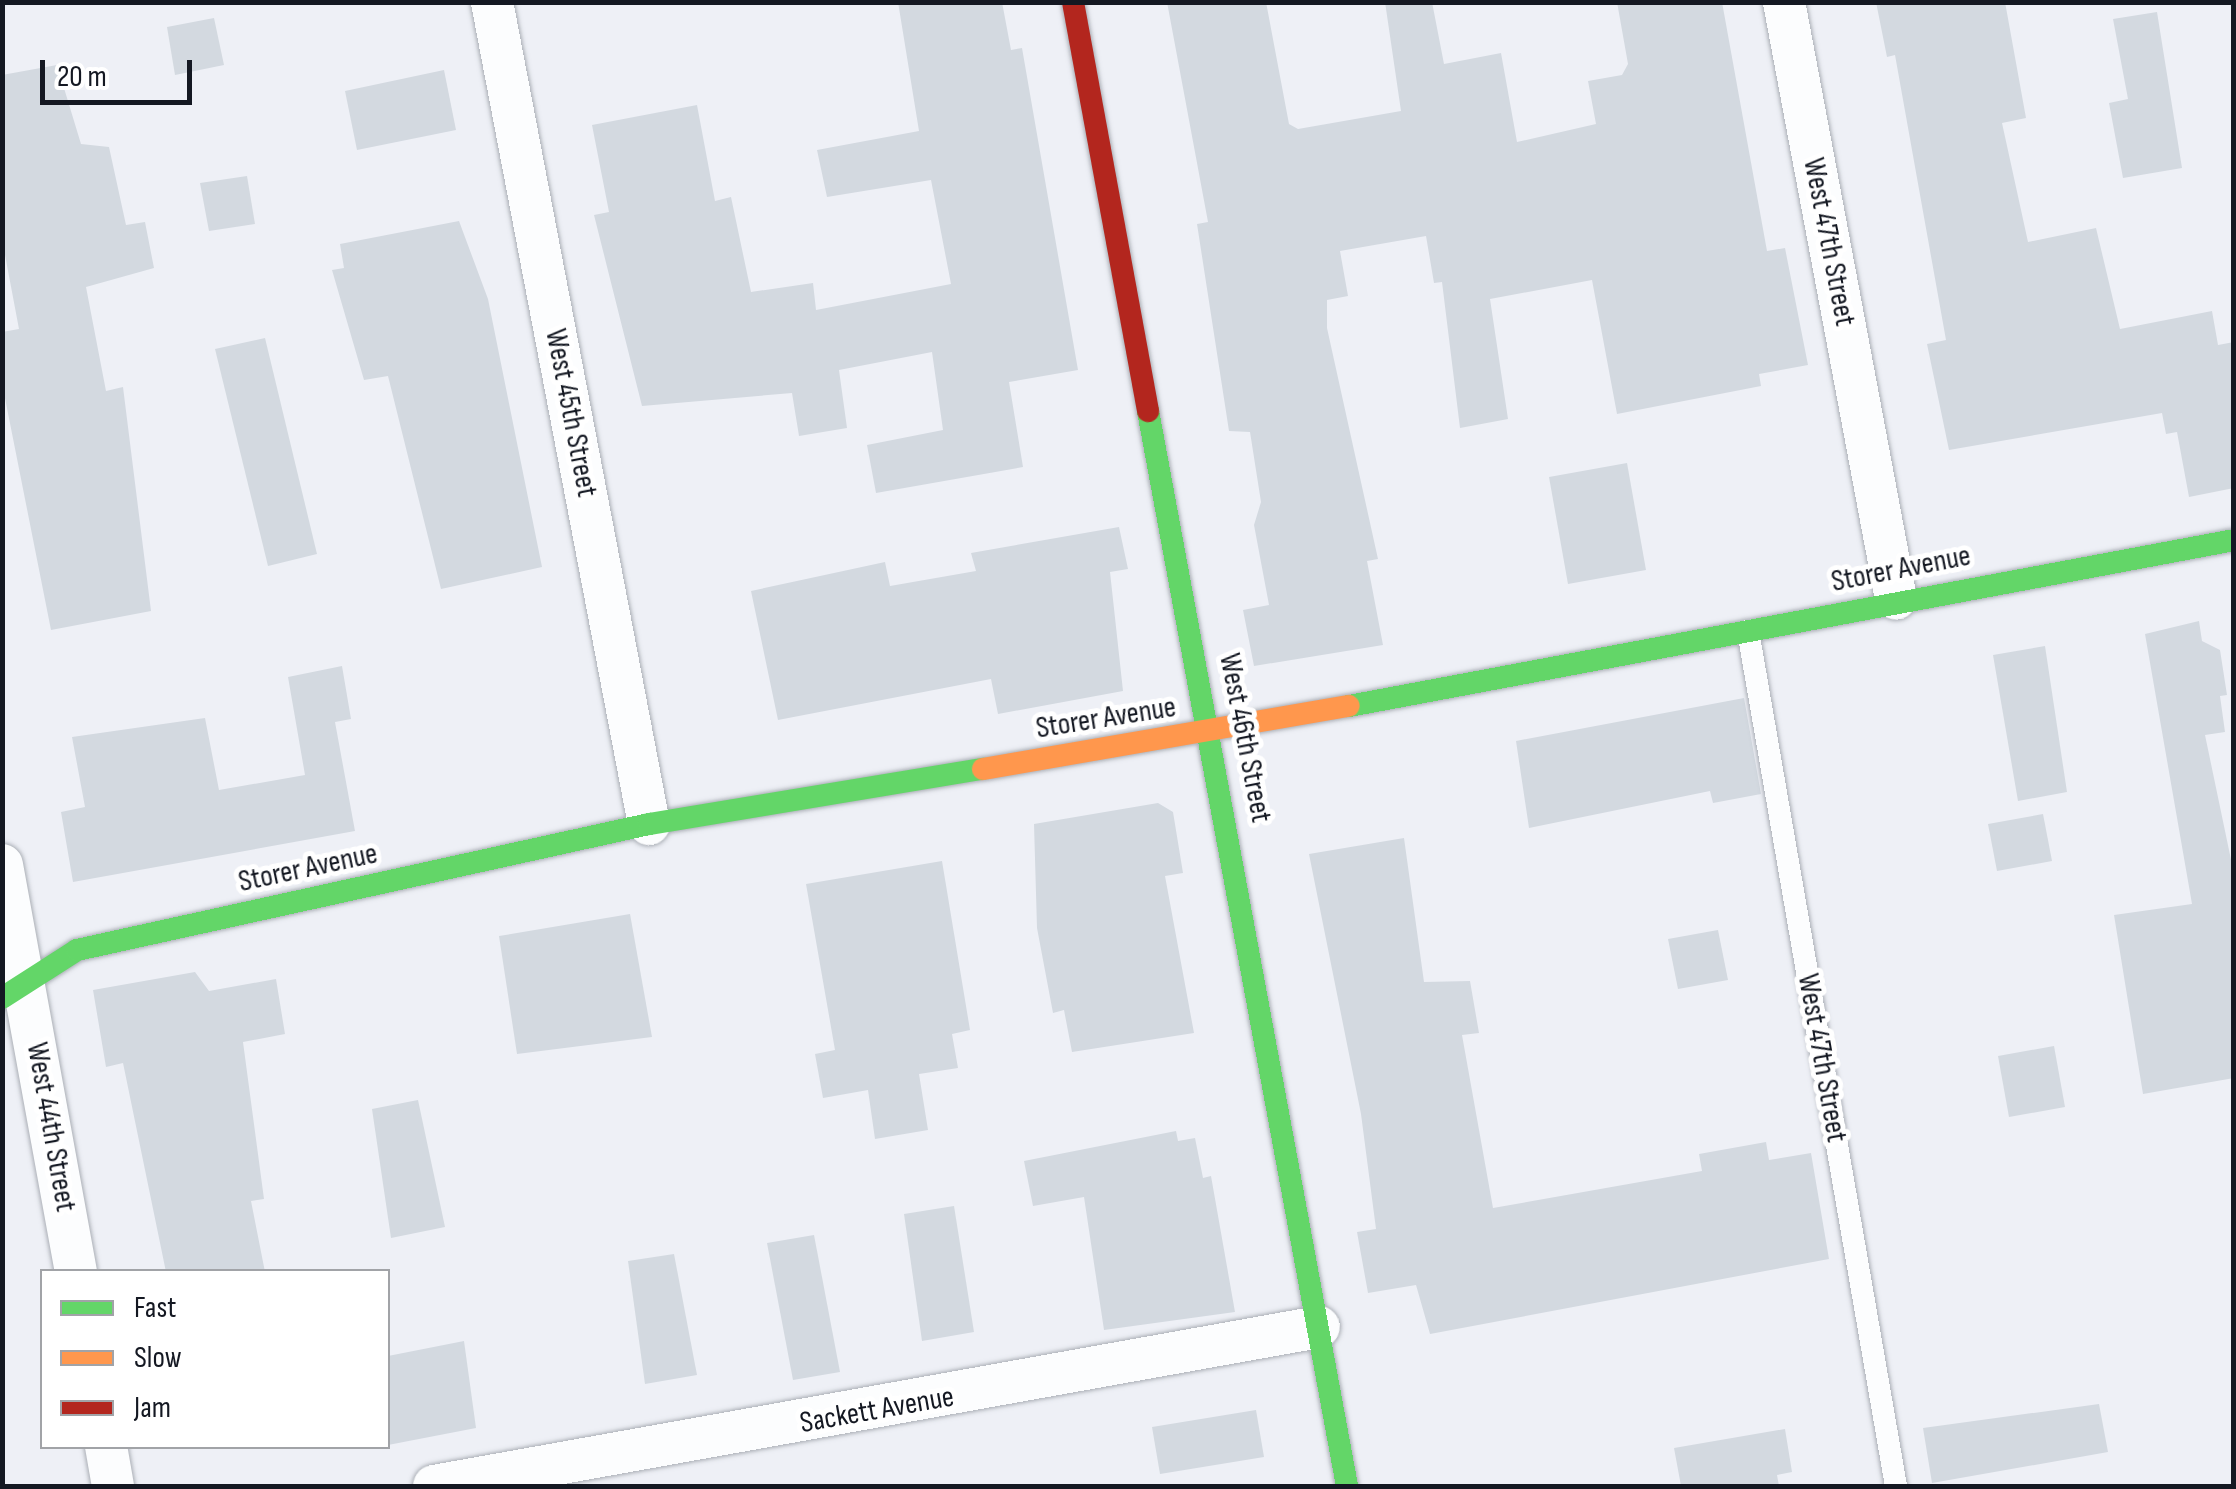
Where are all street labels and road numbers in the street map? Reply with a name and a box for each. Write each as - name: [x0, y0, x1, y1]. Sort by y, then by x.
- street label: West 47th Street: [1795, 155, 1863, 329]
- street label: West 45th Street: [537, 326, 605, 500]
- street label: Storer Avenue: [1828, 538, 1974, 600]
- street label: West 46th Street: [1211, 650, 1279, 826]
- street label: Storer Avenue: [1033, 689, 1179, 747]
- street label: Storer Avenue: [235, 836, 381, 900]
- street label: West 47th Street: [1789, 971, 1855, 1145]
- street label: West 44th Street: [18, 1040, 84, 1214]
- street label: Sackett Avenue: [797, 1379, 957, 1441]

